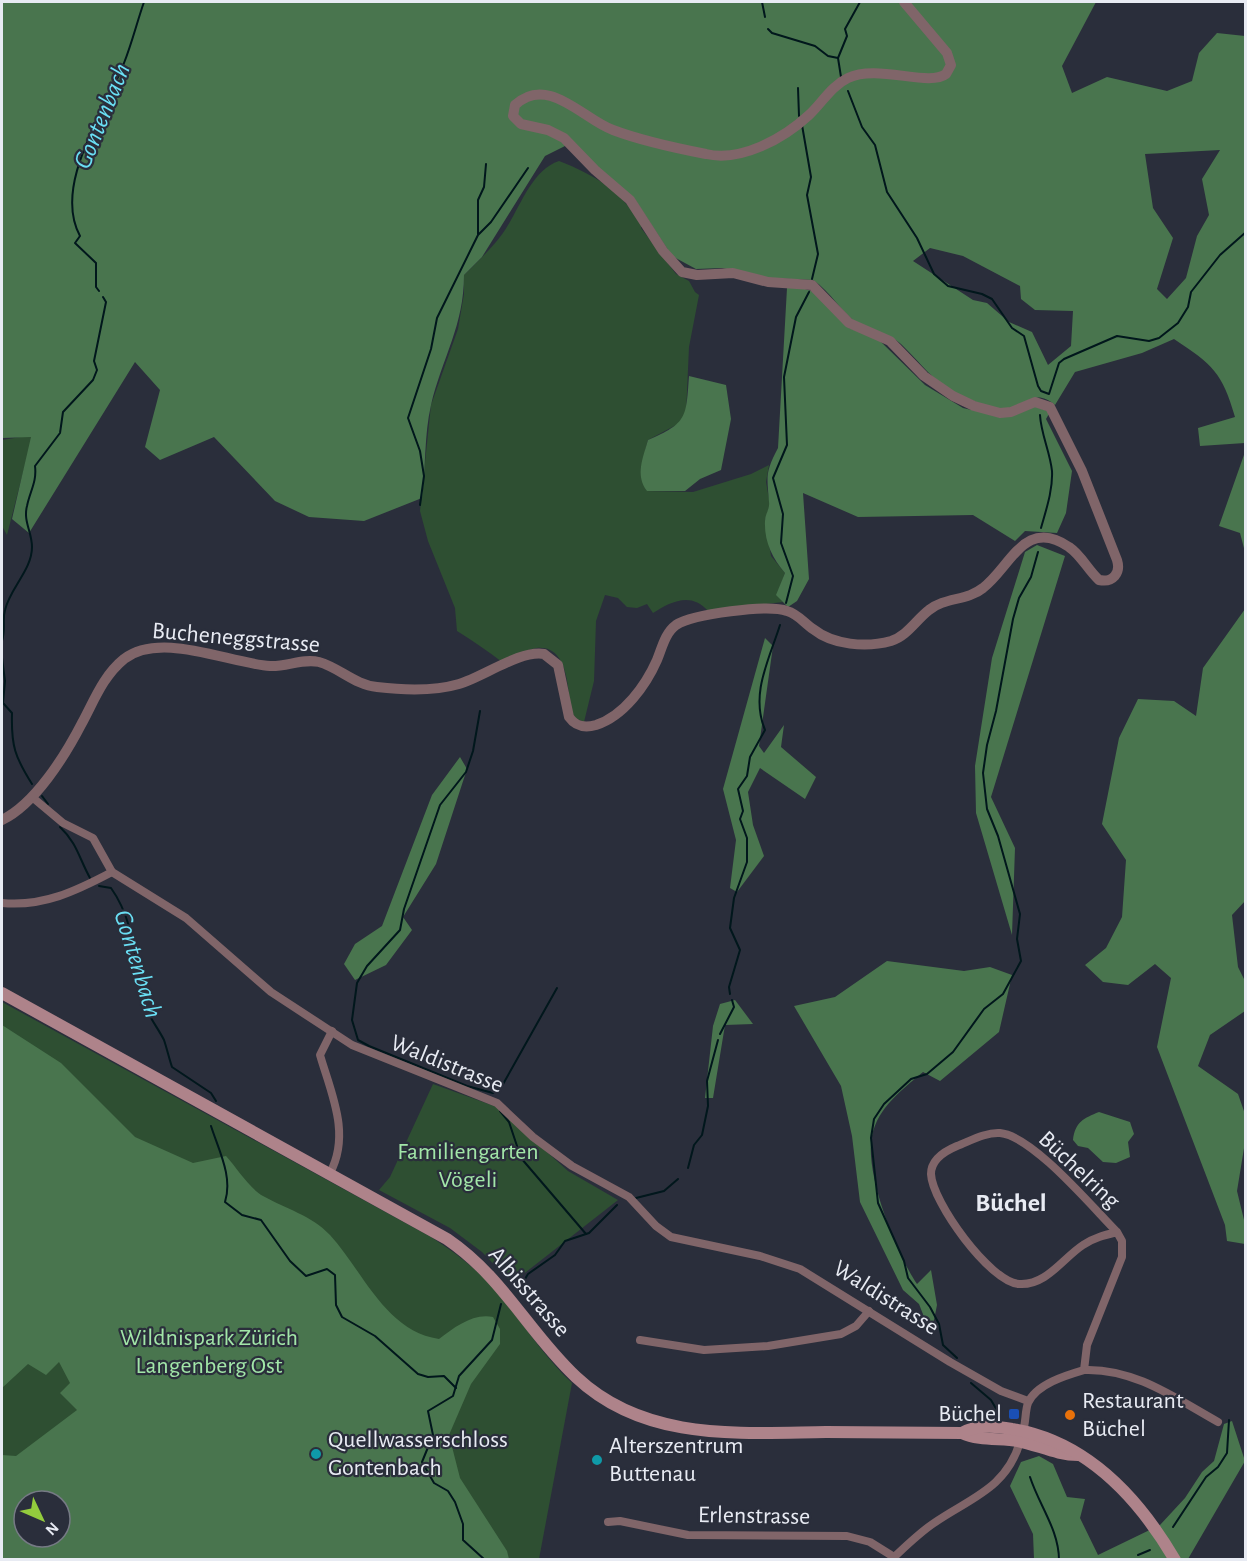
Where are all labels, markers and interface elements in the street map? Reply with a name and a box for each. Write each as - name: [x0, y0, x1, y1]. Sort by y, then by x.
- water label: Gontenbach: [69, 60, 135, 172]
- street label: Bucheneggstrasse: [151, 619, 321, 657]
- water label: Gontenbach: [109, 907, 167, 1021]
- street label: Waldistrasse: [387, 1031, 507, 1097]
- street label: Büchelring: [1034, 1127, 1125, 1214]
- park label: Familiengarten Vögeli: [397, 1140, 539, 1192]
- district label: Büchel: [975, 1190, 1047, 1216]
- street label: Albisstrasse: [484, 1242, 574, 1342]
- street label: Waldistrasse: [829, 1256, 943, 1340]
- park label: Wildnispark Zürich Langenberg Ost: [120, 1326, 298, 1378]
- place label: Restaurant Büchel: [1082, 1389, 1184, 1441]
- place label: Büchel: [938, 1402, 1002, 1426]
- marker: Büchel: [1007, 1407, 1021, 1421]
- marker: Restaurant Büchel: [1063, 1408, 1077, 1422]
- place label: Quellwasserschloss Gontenbach: [328, 1428, 508, 1480]
- place label: Alterszentrum Buttenau: [609, 1434, 743, 1486]
- marker: Quellwasserschloss Gontenbach: [309, 1447, 323, 1461]
- marker: Alterszentrum Buttenau: [590, 1453, 604, 1467]
- north arrow: [12, 1489, 72, 1549]
- street label: Erlenstrasse: [698, 1503, 810, 1529]
- text: N: [42, 1519, 62, 1538]

